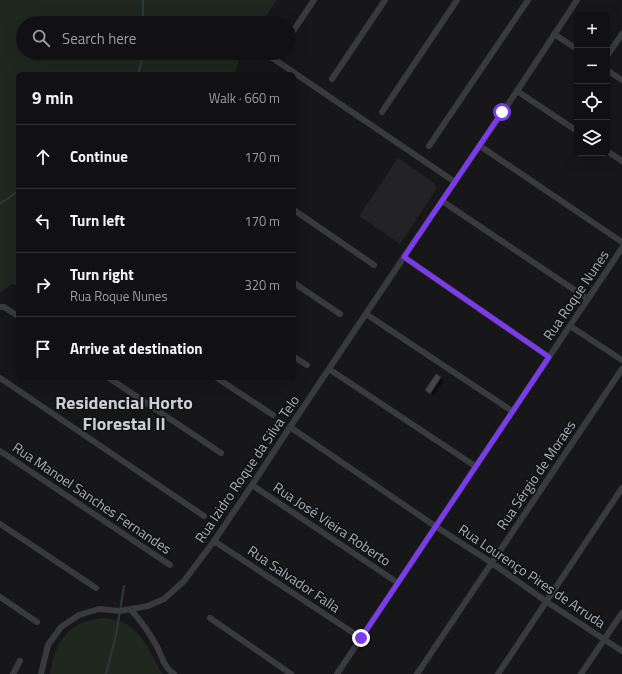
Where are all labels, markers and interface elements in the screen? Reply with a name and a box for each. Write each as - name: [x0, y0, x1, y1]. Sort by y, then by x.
- map controls: [574, 12, 610, 156]
- button: +: [574, 12, 610, 48]
- search box: [16, 16, 296, 60]
- icon: search: [30, 27, 52, 49]
- text: Search here: [62, 27, 136, 50]
- button: −: [574, 48, 610, 84]
- button: locate: [574, 84, 610, 120]
- text: 9 min: [32, 85, 73, 111]
- text: Walk · 660 m: [209, 88, 280, 108]
- route start: [493, 103, 511, 121]
- button: layers: [574, 120, 610, 156]
- text: Continue: [70, 145, 128, 168]
- icon: ahead: [32, 146, 54, 168]
- text: 170 m: [244, 147, 280, 167]
- text: Turn left: [70, 209, 125, 232]
- icon: left: [32, 210, 54, 232]
- text: 170 m: [244, 211, 280, 231]
- street label: Rua Roque Nunes: [538, 245, 614, 344]
- text: Turn right: [70, 263, 134, 286]
- icon: right: [32, 274, 54, 296]
- text: 320 m: [244, 275, 280, 295]
- text: Rua Roque Nunes: [70, 286, 167, 306]
- text: Arrive at destination: [70, 337, 203, 360]
- icon: arrive: [32, 338, 54, 360]
- district label: Residencial Horto Florestal II: [55, 389, 193, 437]
- street label: Rua Izidro Roque da Silva Telo: [189, 391, 304, 547]
- street label: Rua Sérgio de Moraes: [491, 416, 580, 534]
- street label: Rua Manoel Sanches Fernandes: [9, 436, 176, 559]
- street label: Rua José Vieira Roberto: [269, 476, 395, 571]
- street label: Rua Lourenço Pires de Arruda: [454, 518, 610, 633]
- street label: Rua Salvador Falla: [244, 540, 345, 617]
- route end: [352, 629, 370, 647]

